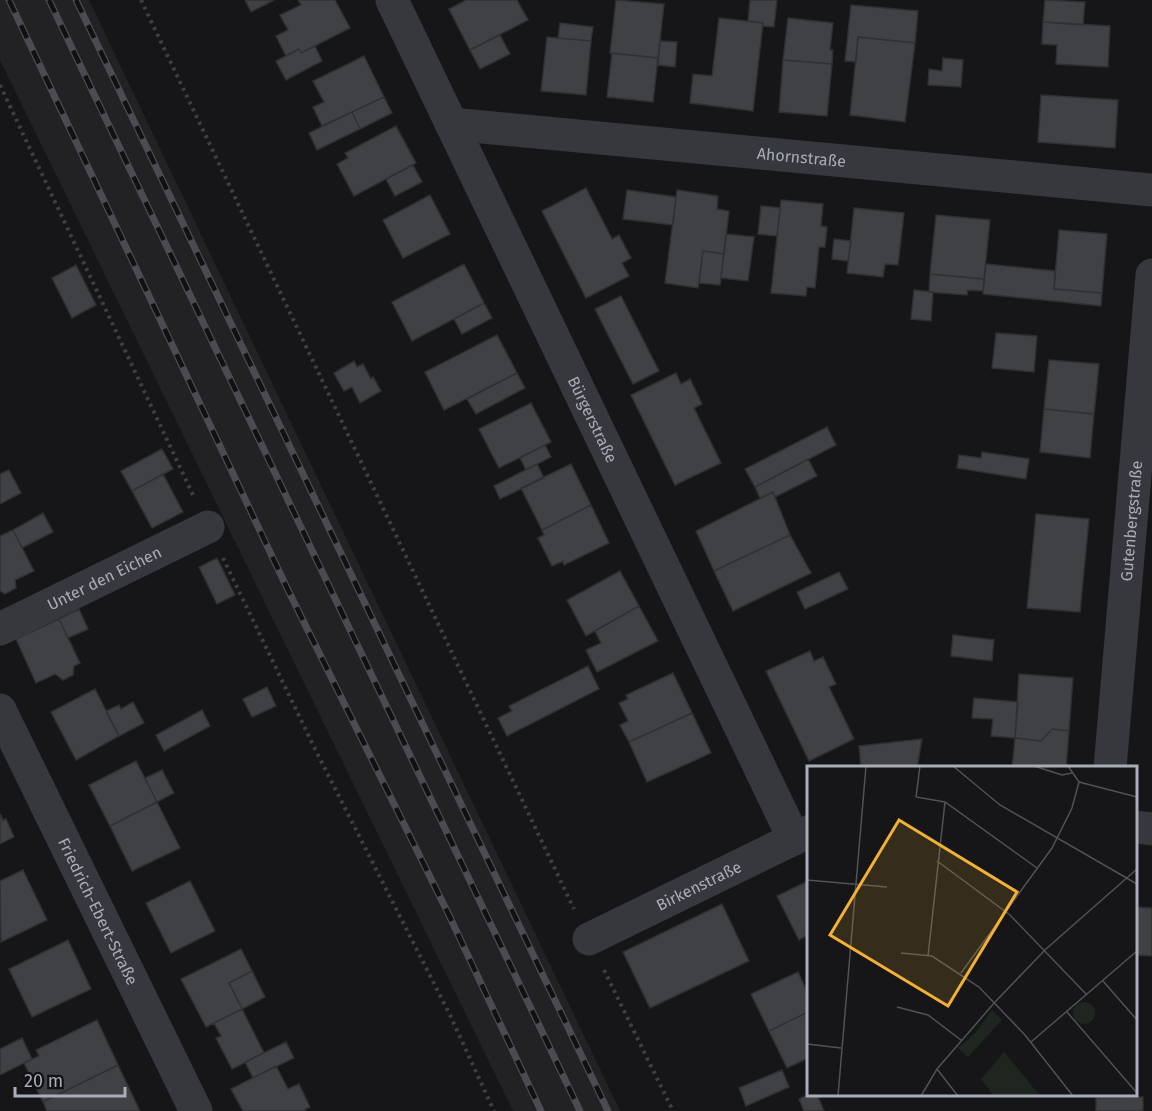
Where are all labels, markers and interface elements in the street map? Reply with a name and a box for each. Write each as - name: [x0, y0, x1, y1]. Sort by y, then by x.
- street label: Ahornstraße: [756, 144, 847, 171]
- street label: Bürgerstraße: [564, 373, 621, 466]
- street label: Gutenbergstraße: [1117, 460, 1146, 582]
- street label: Unter den Eichen: [44, 542, 165, 614]
- inset map: [807, 766, 1137, 1096]
- street label: Friedrich-Ebert-Straße: [54, 835, 142, 988]
- street label: Birkenstraße: [653, 857, 745, 915]
- scale bar: [15, 1060, 124, 1098]
- text: 20 m: [24, 1070, 63, 1092]

